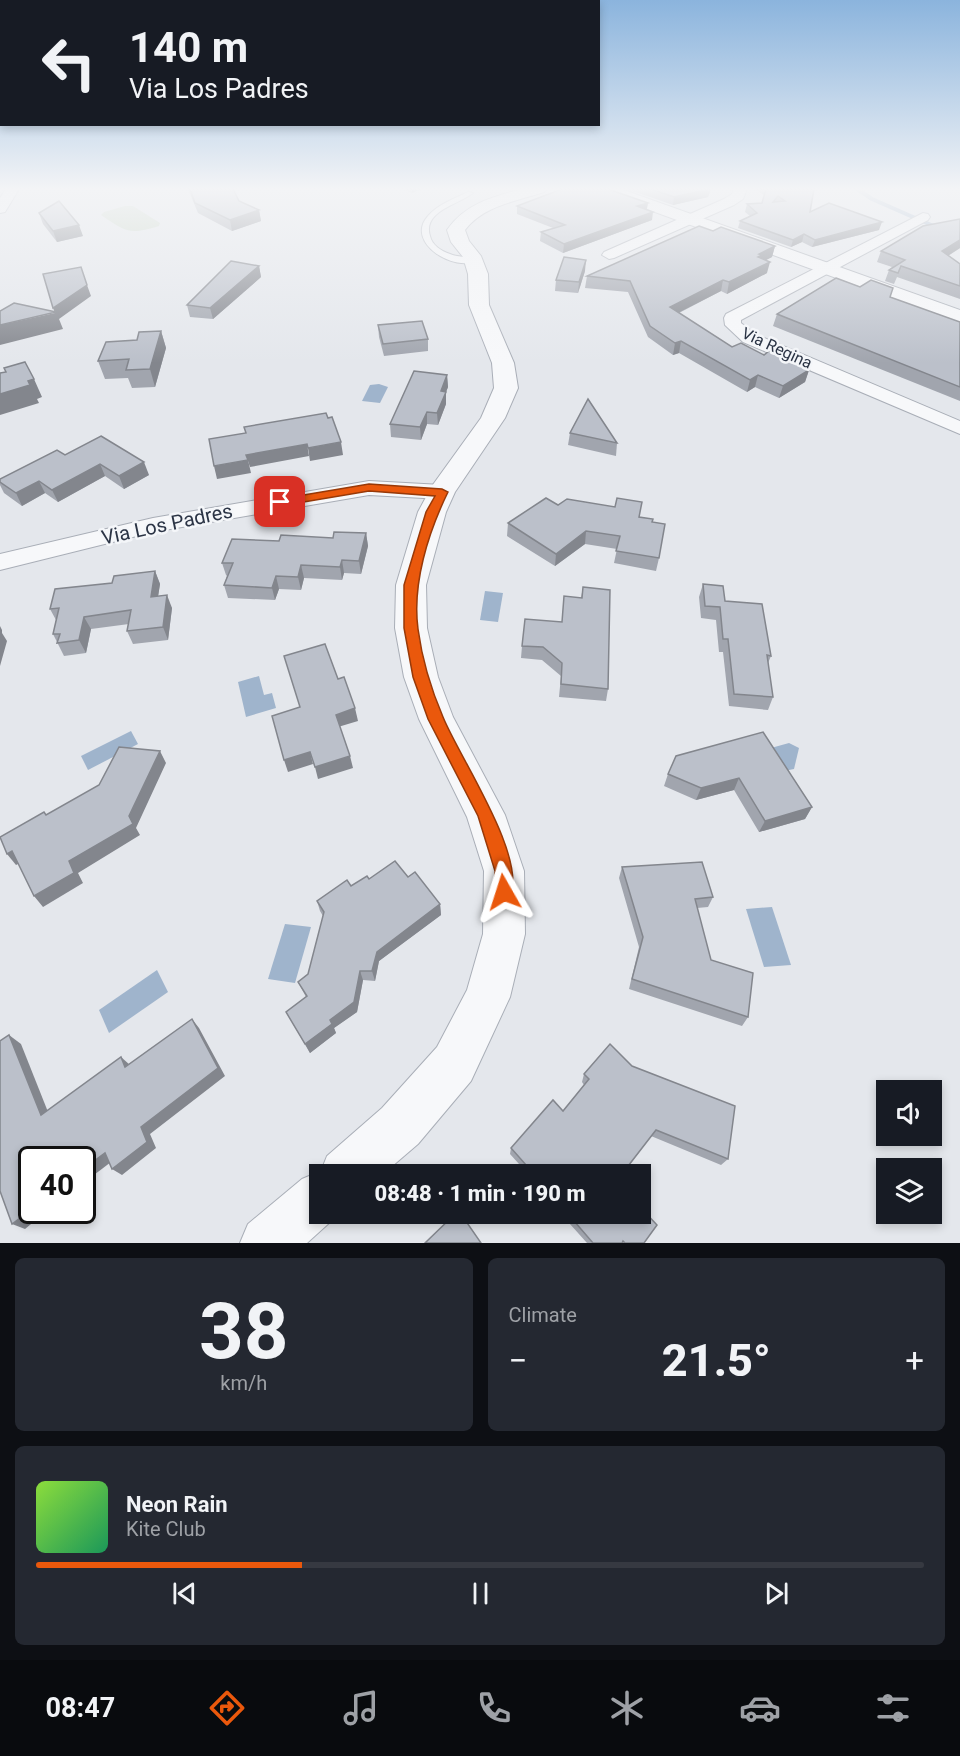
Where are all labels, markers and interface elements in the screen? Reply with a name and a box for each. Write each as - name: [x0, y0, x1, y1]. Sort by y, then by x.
- text: 140 m: [129, 23, 248, 72]
- icon: left: [30, 24, 108, 102]
- text: Via Los Padres: [129, 73, 309, 105]
- street label: Via Regina: [739, 323, 815, 373]
- pin: [254, 476, 305, 527]
- icon: arrive: [263, 485, 296, 518]
- street label: Via Los Padres: [99, 498, 235, 550]
- position arrow: [472, 860, 536, 924]
- map controls: [876, 1080, 942, 1224]
- button: sound: [876, 1080, 942, 1146]
- speed limit sign: 40: [18, 1146, 96, 1224]
- button: layers: [876, 1158, 942, 1224]
- text: 08:48 · 1 min · 190 m: [375, 1181, 585, 1206]
- text: 38: [199, 1286, 289, 1377]
- text: Climate: [509, 1303, 577, 1327]
- text: 21.5°: [662, 1334, 771, 1387]
- text: −: [509, 1341, 527, 1380]
- text: +: [905, 1341, 924, 1380]
- text: km/h: [220, 1371, 267, 1395]
- text: Neon Rain: [126, 1492, 228, 1517]
- text: Kite Club: [126, 1517, 206, 1541]
- icon: previous: [168, 1577, 201, 1610]
- icon: pause: [464, 1577, 497, 1610]
- icon: next: [760, 1577, 793, 1610]
- icon: directions: [206, 1687, 248, 1729]
- icon: music: [340, 1687, 382, 1729]
- icon: phone: [473, 1687, 515, 1729]
- icon: climate: [606, 1687, 648, 1729]
- icon: car: [739, 1687, 781, 1729]
- icon: filters: [872, 1687, 914, 1729]
- text: 08:47: [46, 1692, 115, 1724]

